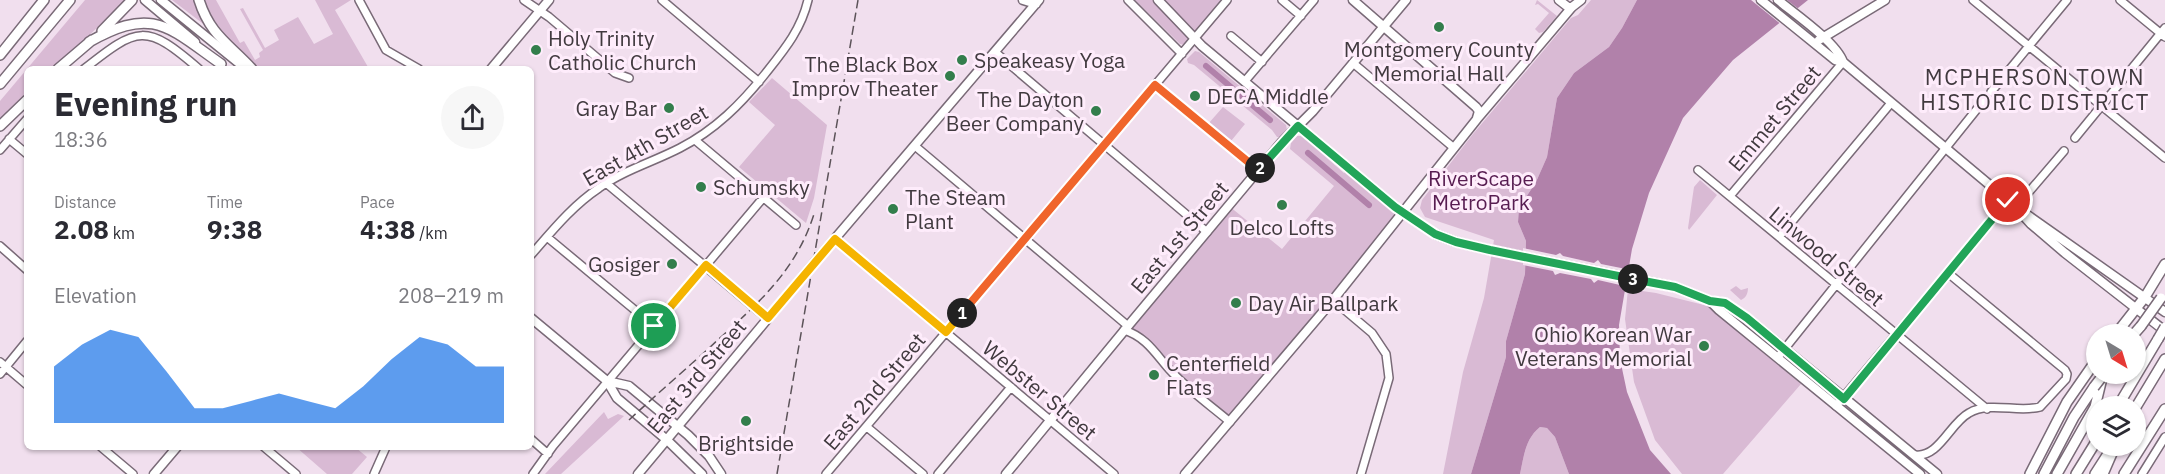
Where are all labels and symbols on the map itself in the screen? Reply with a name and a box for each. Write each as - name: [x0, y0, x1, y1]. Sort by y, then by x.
- marker: Montgomery County Memorial Hall: [1432, 20, 1446, 34]
- place label: Holy Trinity Catholic Church: [548, 24, 697, 76]
- place label: Montgomery County Memorial Hall: [1344, 35, 1535, 87]
- marker: Holy Trinity Catholic Church: [529, 43, 543, 57]
- place label: Speakeasy Yoga: [974, 46, 1125, 74]
- place label: The Black Box Improv Theater: [791, 50, 938, 102]
- marker: Speakeasy Yoga: [955, 53, 969, 67]
- street label: Emmet Street: [1721, 59, 1827, 177]
- district label: MCPHERSON TOWN HISTORIC DISTRICT: [1920, 62, 2150, 116]
- marker: The Black Box Improv Theater: [943, 69, 957, 83]
- place label: DECA Middle: [1207, 82, 1329, 110]
- place label: The Dayton Beer Company: [946, 85, 1085, 137]
- marker: DECA Middle: [1188, 89, 1202, 103]
- place label: Gray Bar: [576, 94, 657, 122]
- street label: East 4th Street: [577, 98, 713, 192]
- marker: Gray Bar: [662, 101, 676, 115]
- marker: The Dayton Beer Company: [1089, 104, 1103, 118]
- pin: 2: [1245, 153, 1275, 183]
- park label: RiverScape MetroPark: [1428, 164, 1534, 216]
- place label: Schumsky: [713, 173, 810, 201]
- pin: [1982, 174, 2033, 225]
- street label: East 1st Street: [1124, 175, 1234, 299]
- marker: Schumsky: [694, 180, 708, 194]
- place label: The Steam Plant: [905, 183, 1006, 235]
- marker: Delco Lofts: [1275, 198, 1289, 212]
- street label: Linwood Street: [1764, 200, 1890, 312]
- marker: The Steam Plant: [886, 202, 900, 216]
- place label: Delco Lofts: [1230, 213, 1334, 241]
- place label: Gosiger: [588, 250, 660, 278]
- marker: Gosiger: [665, 257, 679, 271]
- pin: 3: [1618, 264, 1648, 294]
- place label: Day Air Ballpark: [1248, 289, 1398, 317]
- marker: Day Air Ballpark: [1229, 296, 1243, 310]
- pin: 1: [947, 298, 977, 328]
- pin: [628, 300, 679, 351]
- street label: East 3rd Street: [640, 313, 752, 439]
- place label: Ohio Korean War Veterans Memorial: [1515, 320, 1692, 372]
- north arrow: [2086, 324, 2146, 384]
- street label: East 2nd Street: [817, 326, 931, 456]
- street label: Webster Street: [977, 334, 1103, 446]
- marker: Ohio Korean War Veterans Memorial: [1697, 339, 1711, 353]
- place label: Centerfield Flats: [1166, 349, 1270, 401]
- marker: Centerfield Flats: [1147, 368, 1161, 382]
- marker: Brightside: [739, 414, 753, 428]
- place label: Brightside: [698, 429, 794, 457]

